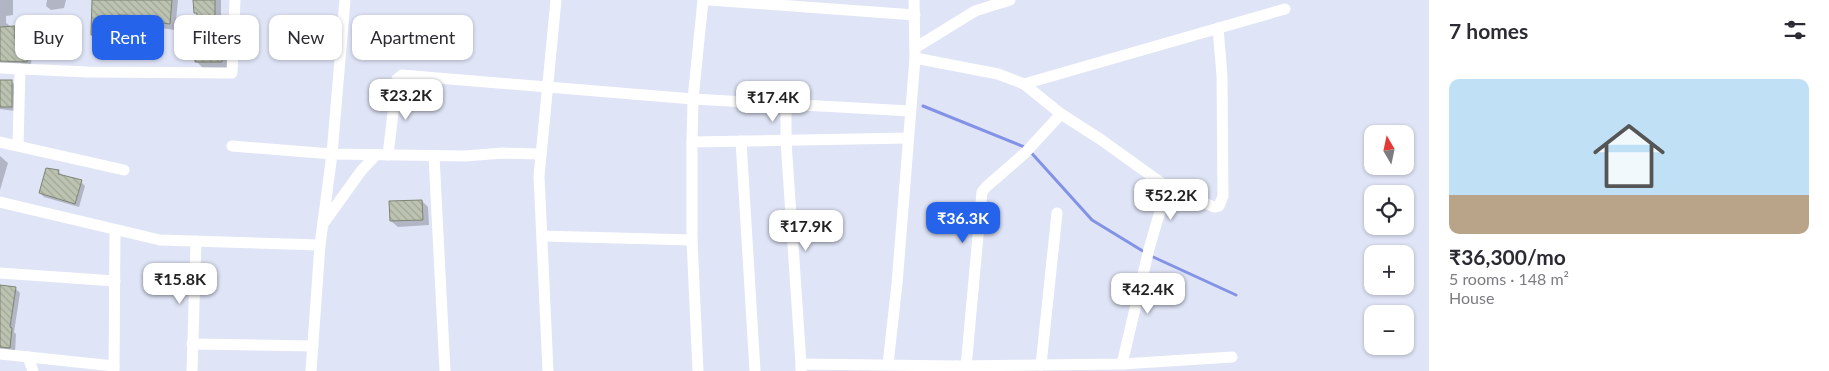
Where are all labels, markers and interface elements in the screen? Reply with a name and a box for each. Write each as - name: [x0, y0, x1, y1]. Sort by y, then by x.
- chip: Buy: [15, 15, 82, 60]
- chip: Rent: [92, 15, 164, 60]
- chip: Filters: [174, 15, 259, 60]
- chip: New: [269, 15, 342, 60]
- chip: Apartment: [352, 15, 473, 60]
- icon: filters: [1781, 16, 1809, 44]
- text: 7 homes: [1449, 18, 1528, 43]
- pin: ₹23.2K: [365, 78, 447, 121]
- pin: ₹17.4K: [732, 80, 814, 123]
- text: ₹23.2K: [380, 85, 432, 104]
- text: ₹17.4K: [747, 87, 799, 106]
- icon: home: [1584, 111, 1674, 201]
- north arrow: [1364, 125, 1414, 175]
- map controls: [1364, 125, 1414, 355]
- pin: ₹52.2K: [1130, 178, 1212, 221]
- text: ₹52.2K: [1145, 185, 1197, 204]
- button: locate: [1364, 185, 1414, 235]
- pin: ₹36.3K: [922, 202, 1004, 244]
- text: ₹36.3K: [937, 208, 989, 227]
- pin: ₹17.9K: [765, 210, 847, 252]
- text: ₹17.9K: [780, 216, 832, 235]
- text: ₹36,300/mo: [1449, 244, 1566, 269]
- button: +: [1364, 245, 1414, 295]
- pin: ₹15.8K: [139, 262, 221, 305]
- text: ₹15.8K: [154, 269, 206, 288]
- text: 5 rooms · 148 m²: [1449, 269, 1569, 288]
- pin: ₹42.4K: [1107, 272, 1189, 315]
- text: ₹42.4K: [1122, 279, 1174, 298]
- text: House: [1449, 288, 1494, 307]
- button: −: [1364, 305, 1414, 355]

